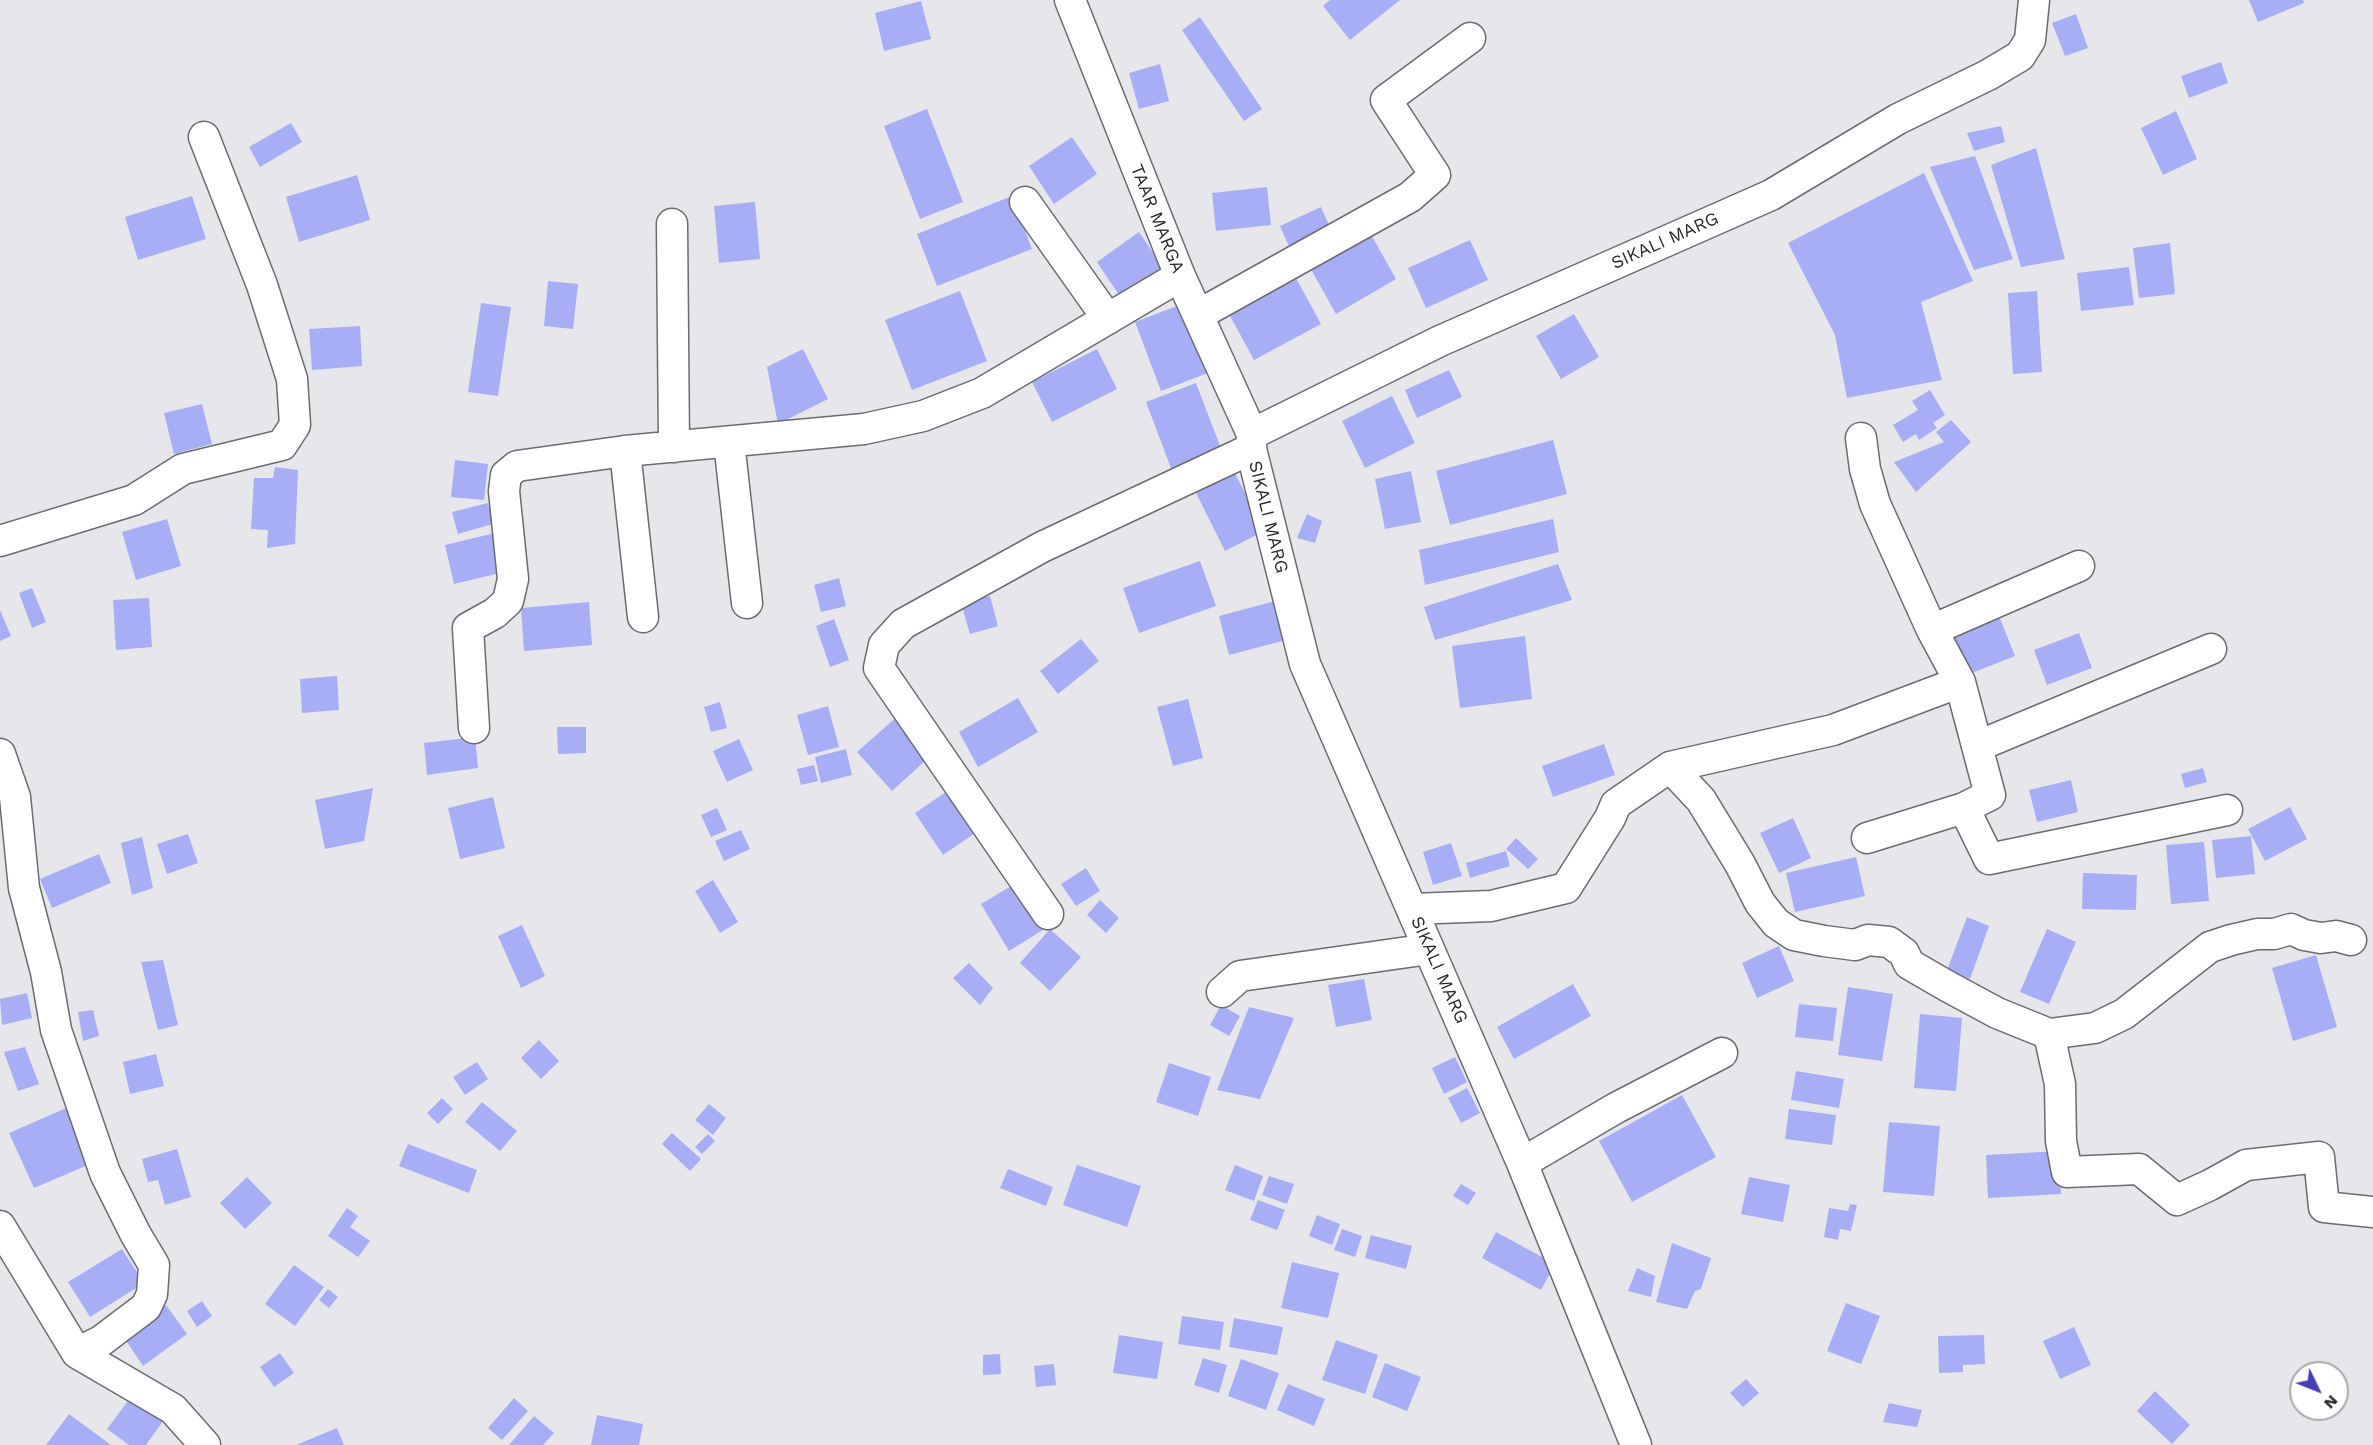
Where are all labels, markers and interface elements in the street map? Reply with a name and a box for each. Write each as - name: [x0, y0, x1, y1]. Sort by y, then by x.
- street label: TAAR MARGA: [1125, 162, 1189, 276]
- street label: SIKALI MARG: [1608, 208, 1722, 274]
- street label: SIKALI MARG: [1244, 459, 1292, 575]
- street label: SIKALI MARG: [1406, 913, 1472, 1027]
- north arrow: [2289, 1361, 2349, 1421]
- text: N: [2320, 1391, 2342, 1413]

